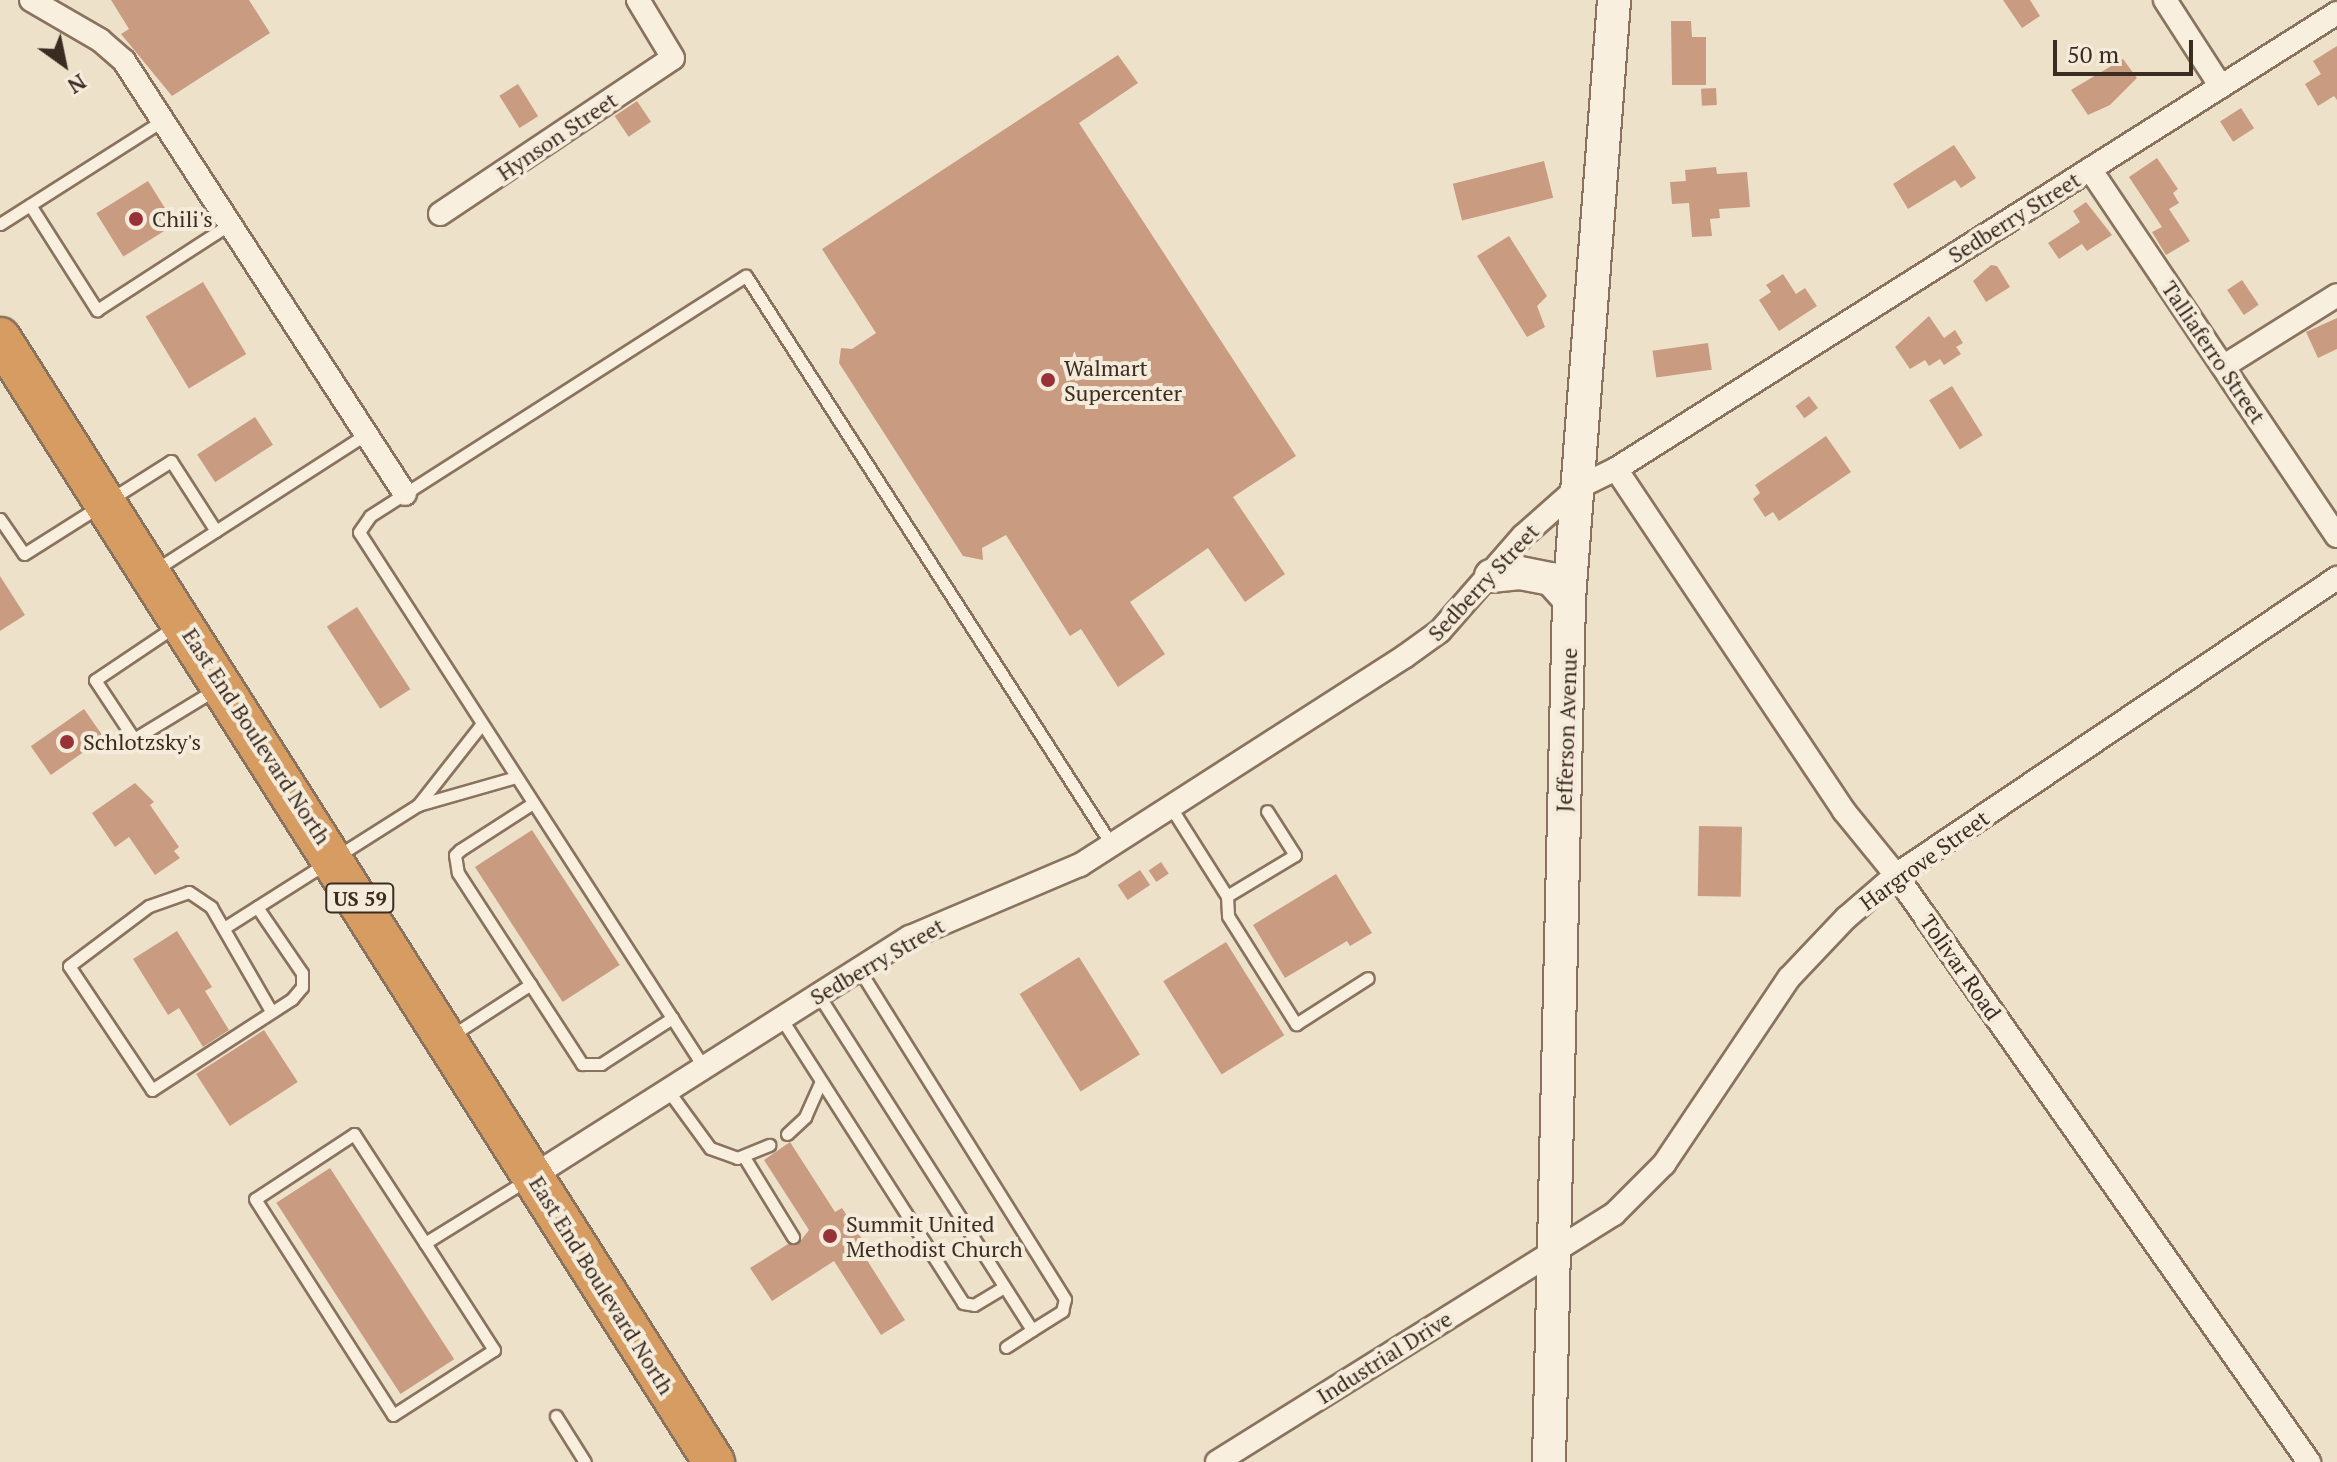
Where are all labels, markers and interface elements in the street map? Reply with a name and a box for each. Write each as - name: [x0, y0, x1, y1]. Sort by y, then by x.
- north arrow: [24, 24, 104, 104]
- scale bar: [2057, 24, 2197, 74]
- text: 50 m: [2067, 38, 2119, 70]
- text: N: [62, 68, 92, 101]
- street label: Hynson Street: [492, 86, 622, 186]
- street label: Sedberry Street: [1943, 166, 2085, 268]
- place label: Chili's: [152, 206, 213, 232]
- marker: Chili's: [127, 210, 145, 228]
- street label: Talliaferro Street: [2157, 276, 2271, 428]
- place label: Walmart Supercenter: [1064, 354, 1182, 406]
- marker: Walmart Supercenter: [1039, 371, 1057, 389]
- street label: Sedberry Street: [1422, 518, 1544, 646]
- street label: East End Boulevard North: [177, 623, 337, 849]
- street label: Jefferson Avenue: [1550, 647, 1582, 813]
- place label: Schlotzsky's: [83, 729, 201, 755]
- marker: Schlotzsky's: [58, 733, 76, 751]
- street label: Hargrove Street: [1854, 804, 1994, 916]
- road number: US 59: [324, 882, 396, 914]
- street label: Tolivar Road: [1915, 909, 2007, 1025]
- street label: Sedberry Street: [805, 912, 949, 1010]
- street label: East End Boulevard North: [524, 1171, 680, 1399]
- place label: Summit United Methodist Church: [846, 1210, 1023, 1262]
- marker: Summit United Methodist Church: [821, 1227, 839, 1245]
- street label: Industrial Drive: [1312, 1305, 1456, 1409]

